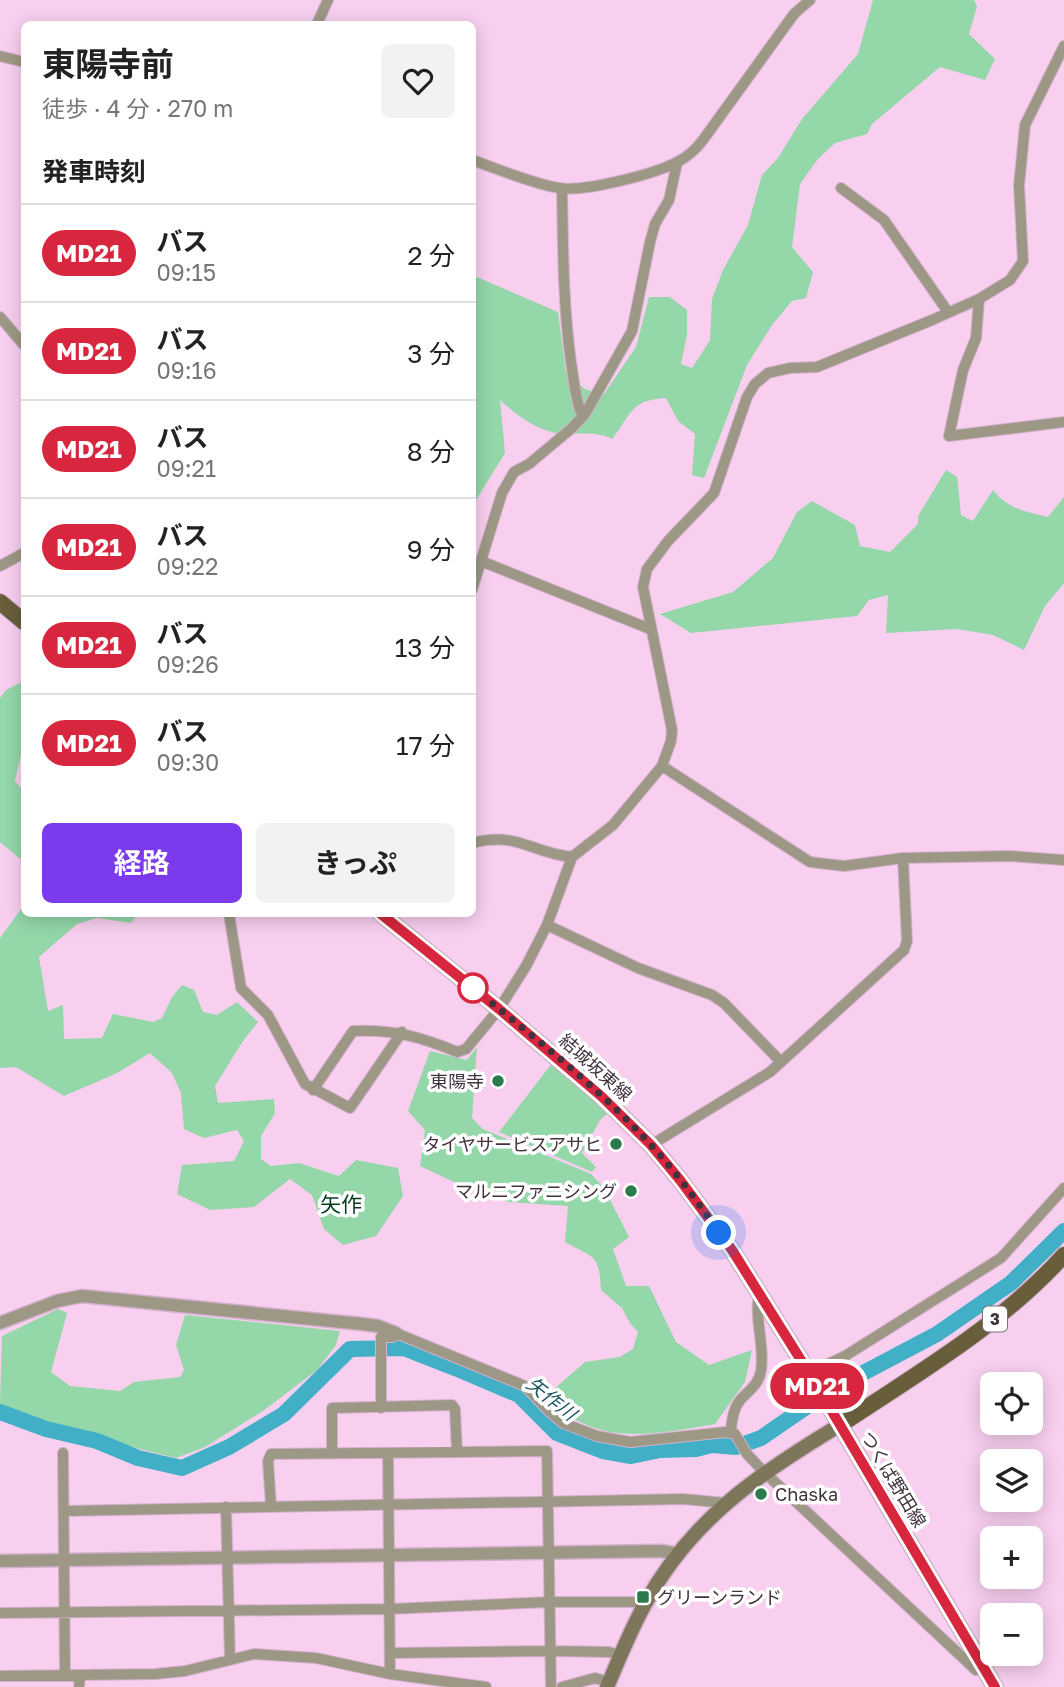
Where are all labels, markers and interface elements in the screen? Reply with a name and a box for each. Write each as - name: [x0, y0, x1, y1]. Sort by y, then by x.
- text: 東陽寺前: [42, 44, 174, 83]
- button: heart: [381, 44, 455, 118]
- text: 徒歩 · 4 分 · 270 m: [42, 94, 233, 122]
- text: 発車時刻: [42, 156, 146, 187]
- text: バス: [157, 226, 209, 257]
- text: MD21: [56, 238, 122, 267]
- text: 2 分: [407, 240, 455, 271]
- text: 09:15: [157, 258, 216, 286]
- text: バス: [157, 324, 209, 355]
- text: MD21: [56, 336, 122, 365]
- text: 3 分: [407, 338, 455, 369]
- text: 09:16: [157, 356, 217, 384]
- text: バス: [157, 422, 209, 453]
- text: MD21: [56, 434, 122, 463]
- text: 8 分: [407, 436, 455, 467]
- text: 09:21: [157, 454, 216, 482]
- text: バス: [157, 520, 209, 551]
- text: MD21: [56, 532, 122, 561]
- text: 9 分: [407, 534, 455, 565]
- text: 09:22: [157, 552, 218, 580]
- text: バス: [157, 618, 209, 649]
- text: MD21: [56, 630, 122, 659]
- text: 13 分: [395, 632, 455, 663]
- text: 09:26: [157, 650, 219, 678]
- text: バス: [157, 716, 209, 747]
- text: MD21: [56, 728, 122, 757]
- text: 17 分: [396, 730, 455, 761]
- text: 09:30: [157, 748, 219, 776]
- button: 経路: [42, 823, 242, 903]
- button: きっぷ: [256, 823, 455, 903]
- unlabelled marker: [458, 973, 488, 1003]
- street label: 結城坂東線: [555, 1029, 637, 1105]
- place label: 東陽寺: [430, 1070, 484, 1092]
- marker: 東陽寺: [490, 1073, 506, 1089]
- place label: タイヤサービスアサヒ: [423, 1133, 602, 1155]
- marker: タイヤサービスアサヒ: [608, 1136, 624, 1152]
- place label: マルニファニシング: [455, 1180, 617, 1202]
- marker: マルニファニシング: [623, 1183, 639, 1199]
- district label: 矢作: [320, 1191, 362, 1217]
- your location: [701, 1215, 736, 1250]
- road number: 3: [983, 1306, 1007, 1331]
- line badge: MD21: [768, 1363, 866, 1409]
- water label: 矢作川: [522, 1371, 583, 1426]
- text: MD21: [784, 1371, 850, 1400]
- map controls: [980, 1372, 1043, 1666]
- button: locate: [980, 1372, 1043, 1435]
- street label: つくば野田線: [857, 1427, 931, 1531]
- button: layers: [980, 1449, 1043, 1512]
- place label: Chaska: [775, 1483, 838, 1505]
- marker: Chaska: [753, 1486, 769, 1502]
- button: +: [980, 1526, 1043, 1589]
- place label: グリーンランド: [657, 1586, 782, 1608]
- marker: グリーンランド: [635, 1589, 651, 1605]
- button: −: [980, 1603, 1043, 1666]

